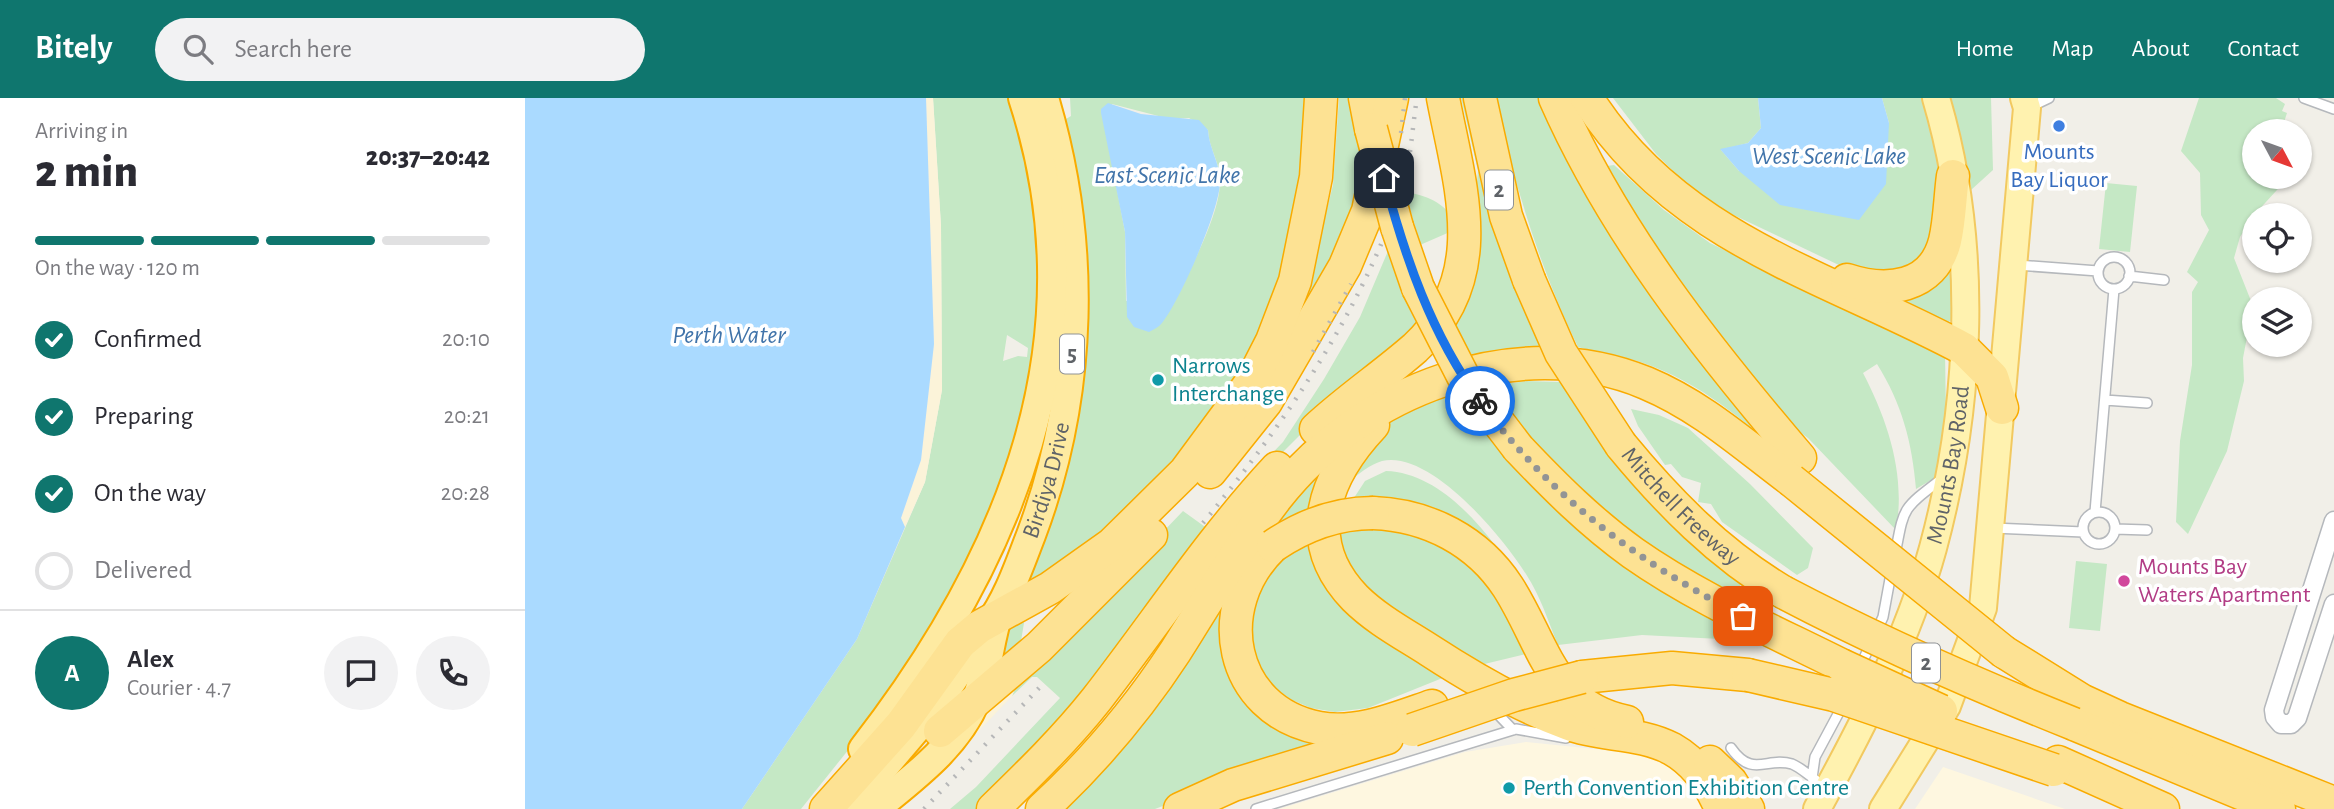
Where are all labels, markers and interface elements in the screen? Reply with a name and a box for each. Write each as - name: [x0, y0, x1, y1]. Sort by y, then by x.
- search box: [155, 18, 645, 81]
- icon: search: [179, 30, 217, 68]
- text: Bitely: [35, 32, 113, 65]
- text: Search here: [235, 36, 352, 62]
- text: Home: [1956, 37, 2014, 61]
- text: Map: [2052, 37, 2094, 61]
- text: About: [2132, 37, 2189, 61]
- text: Contact: [2227, 37, 2299, 61]
- marker: Mounts Bay Liquor: [2051, 118, 2067, 134]
- north arrow: [2242, 119, 2312, 189]
- map controls: [2242, 119, 2312, 357]
- text: Arriving in: [35, 120, 128, 143]
- place label: Mounts Bay Liquor: [2010, 140, 2108, 192]
- water label: West Scenic Lake: [1752, 143, 1906, 169]
- text: 20:37–20:42: [366, 144, 490, 170]
- pin: [1354, 148, 1414, 208]
- text: 2 min: [35, 149, 138, 195]
- icon: home: [1365, 159, 1403, 197]
- water label: East Scenic Lake: [1094, 162, 1241, 188]
- road number: 2: [1485, 170, 1513, 209]
- button: locate: [2242, 203, 2312, 273]
- text: On the way · 120 m: [35, 257, 200, 280]
- button: layers: [2242, 287, 2312, 357]
- icon: check: [35, 321, 73, 359]
- water label: Perth Water: [672, 322, 787, 348]
- text: Confirmed: [94, 326, 202, 352]
- text: 20:10: [442, 328, 490, 351]
- road number: 5: [1060, 334, 1084, 374]
- place label: Narrows Interchange: [1172, 354, 1284, 406]
- courier: [1445, 366, 1515, 436]
- marker: Narrows Interchange: [1150, 372, 1166, 388]
- icon: bike: [1461, 382, 1499, 420]
- street label: Mounts Bay Road: [1923, 384, 1974, 547]
- icon: check: [35, 398, 73, 436]
- text: Preparing: [94, 403, 193, 429]
- text: 20:21: [444, 405, 490, 428]
- street label: Birdiya Drive: [1019, 420, 1074, 542]
- street label: Mitchell Freeway: [1617, 443, 1745, 570]
- icon: check: [35, 475, 73, 513]
- text: On the way: [94, 480, 206, 506]
- text: 20:28: [441, 482, 490, 505]
- place label: Mounts Bay Waters Apartment: [2138, 555, 2311, 607]
- text: Delivered: [94, 557, 192, 583]
- marker: Mounts Bay Waters Apartment: [2116, 573, 2132, 589]
- pin: [1713, 586, 1773, 646]
- icon: bag: [1724, 597, 1762, 635]
- button: chat: [324, 636, 398, 710]
- button: phone: [416, 636, 490, 710]
- road number: 2: [1912, 643, 1940, 682]
- text: Alex: [127, 646, 174, 672]
- text: A: [64, 660, 80, 686]
- text: Courier · 4.7: [127, 677, 231, 700]
- place label: Perth Convention Exhibition Centre: [1523, 776, 1849, 800]
- marker: Perth Convention Exhibition Centre: [1501, 780, 1517, 796]

